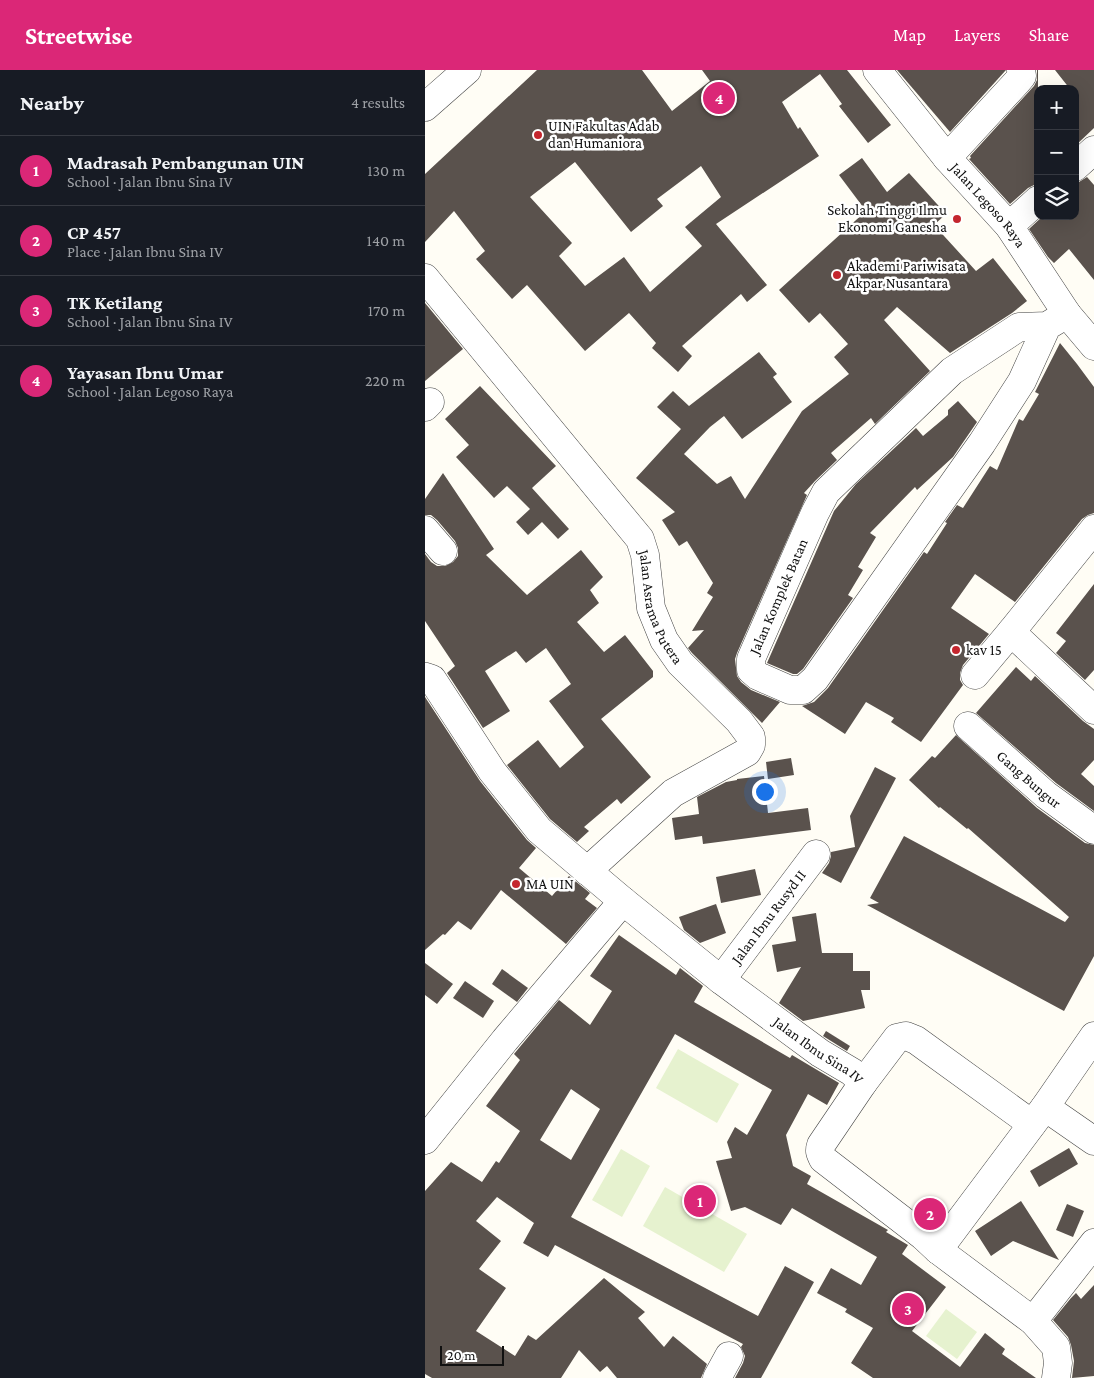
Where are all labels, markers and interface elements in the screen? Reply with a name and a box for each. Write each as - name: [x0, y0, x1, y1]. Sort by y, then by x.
- text: Streetwise: [25, 22, 132, 49]
- text: Map: [893, 25, 926, 45]
- text: Layers: [954, 25, 1001, 45]
- text: Share: [1029, 25, 1069, 45]
- pin: 4: [703, 79, 735, 117]
- map controls: [1034, 85, 1079, 220]
- button: +: [1034, 85, 1079, 130]
- text: Nearby: [20, 91, 84, 115]
- text: 4 results: [351, 94, 405, 111]
- place label: UIN Fakultas Adab dan Humaniora: [548, 118, 660, 151]
- marker: UIN Fakultas Adab dan Humaniora: [532, 129, 544, 141]
- button: −: [1034, 130, 1079, 175]
- text: Madrasah Pembangunan UIN: [67, 152, 304, 173]
- street label: Jalan Legoso Raya: [945, 158, 1029, 250]
- text: 1: [33, 162, 39, 179]
- text: 130 m: [367, 162, 405, 179]
- text: School · Jalan Ibnu Sina IV: [67, 173, 233, 190]
- button: layers: [1034, 175, 1079, 220]
- place label: Sekolah Tinggi Ilmu Ekonomi Ganesha: [827, 202, 947, 235]
- marker: Sekolah Tinggi Ilmu Ekonomi Ganesha: [951, 213, 963, 225]
- text: CP 457: [67, 222, 121, 243]
- text: 2: [32, 232, 40, 249]
- text: 140 m: [367, 232, 405, 249]
- text: Place · Jalan Ibnu Sina IV: [67, 243, 223, 260]
- place label: Akademi Pariwisata Akpar Nusantara: [847, 258, 966, 292]
- marker: Akademi Pariwisata Akpar Nusantara: [831, 269, 843, 281]
- text: TK Ketilang: [67, 292, 162, 313]
- text: 3: [32, 302, 40, 319]
- text: 170 m: [368, 302, 405, 319]
- text: School · Jalan Ibnu Sina IV: [67, 313, 233, 330]
- text: Yayasan Ibnu Umar: [67, 362, 224, 383]
- text: 4: [32, 372, 40, 389]
- text: 220 m: [365, 372, 405, 389]
- text: School · Jalan Legoso Raya: [67, 383, 233, 400]
- street label: Jalan Komplek Batan: [745, 536, 811, 659]
- street label: Jalan Asrama Putera: [634, 546, 686, 667]
- place label: kav 15: [966, 642, 1002, 658]
- marker: kav 15: [950, 644, 962, 656]
- street label: Gang Bungur: [994, 747, 1065, 812]
- your location: [752, 779, 778, 805]
- street label: Jalan Ibnu Rusyd II: [727, 867, 809, 969]
- place label: MA UIN: [526, 876, 574, 892]
- marker: MA UIN: [510, 878, 522, 890]
- street label: Jalan Ibnu Sina IV: [768, 1012, 867, 1087]
- pin: 1: [684, 1182, 716, 1220]
- pin: 2: [914, 1195, 946, 1233]
- pin: 3: [892, 1290, 924, 1328]
- scale bar: [440, 1343, 504, 1366]
- text: 20 m: [447, 1347, 475, 1363]

